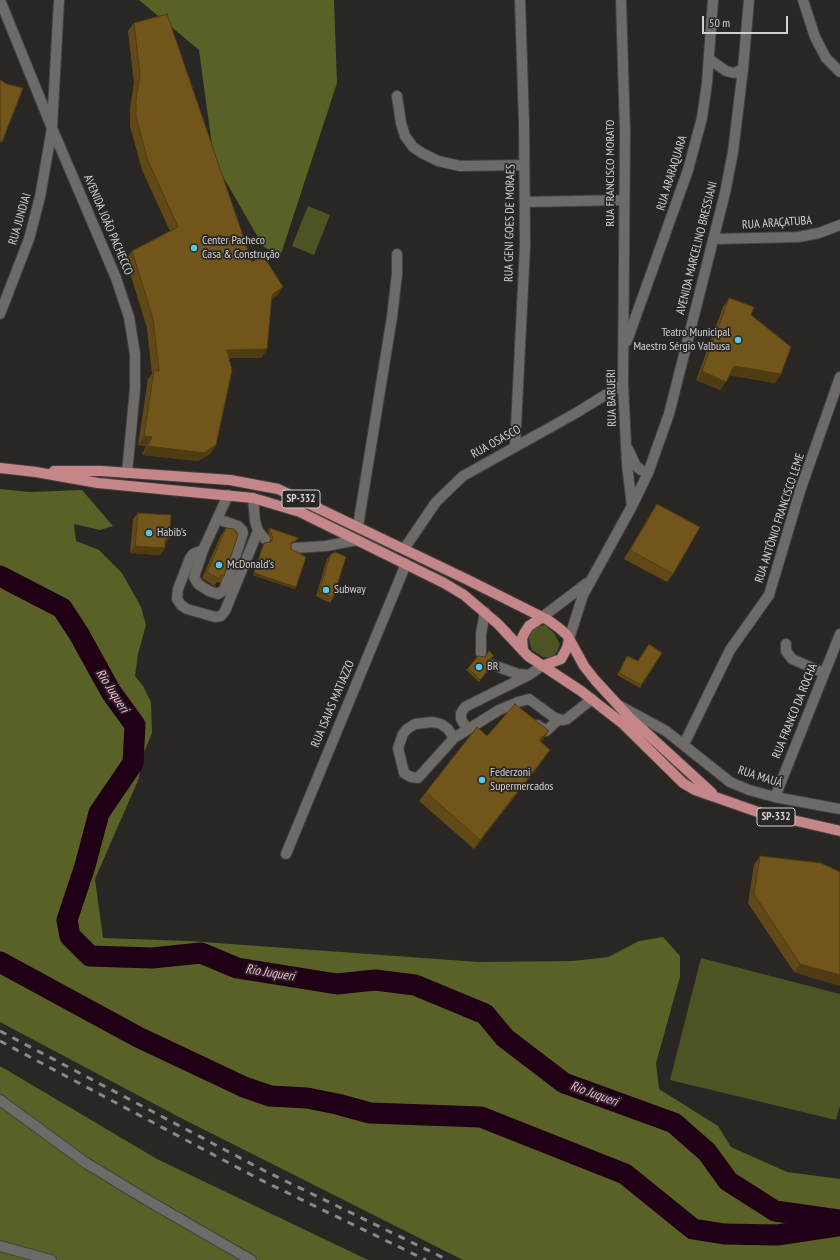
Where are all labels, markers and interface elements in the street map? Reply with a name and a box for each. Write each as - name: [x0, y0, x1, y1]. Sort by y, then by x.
- scale bar: [704, 8, 790, 34]
- text: 50 m: [709, 15, 730, 30]
- street label: RUA FRANCISCO MORATO: [604, 120, 618, 226]
- street label: RUA ARARAQUARA: [654, 134, 690, 212]
- street label: RUA GENI GOES DE MORAES: [502, 164, 518, 282]
- street label: AVENIDA JOÃO PACHECCO: [80, 173, 136, 277]
- street label: AVENIDA MARCELINO BRESSIANI: [673, 180, 721, 316]
- street label: RUA JUNDIAI: [6, 191, 34, 247]
- street label: RUA ARAÇATUBA: [742, 213, 812, 233]
- place label: Center Pacheco Casa & Construção: [202, 234, 280, 262]
- marker: Center Pacheco Casa & Construção: [189, 243, 199, 253]
- place label: Teatro Municipal Maestro Sérgio Valbusa: [633, 326, 730, 354]
- marker: Teatro Municipal Maestro Sérgio Valbusa: [733, 335, 743, 345]
- street label: RUA BARUERI: [604, 369, 620, 427]
- street label: RUA OSASCO: [469, 422, 523, 462]
- street label: RUA ANTÔNIO FRANCISCO LEME: [752, 451, 808, 585]
- road number: SP-332: [282, 490, 320, 508]
- place label: Habib's: [157, 526, 186, 540]
- marker: Habib's: [144, 528, 154, 538]
- place label: McDonald's: [227, 558, 274, 572]
- marker: McDonald's: [214, 560, 224, 570]
- place label: Subway: [334, 583, 366, 597]
- marker: Subway: [321, 585, 331, 595]
- street label: RUA ISAIAS MATIAZZO: [308, 658, 358, 750]
- place label: BR: [487, 660, 498, 674]
- street label: RUA FRANCO DA ROCHA: [769, 661, 821, 761]
- marker: BR: [474, 662, 484, 672]
- water label: Rio Juqueri: [92, 666, 132, 716]
- street label: RUA MAUÁ: [736, 763, 784, 791]
- place label: Federzoni Supermercados: [490, 766, 553, 794]
- marker: Federzoni Supermercados: [477, 775, 487, 785]
- road number: SP-332: [757, 808, 795, 826]
- water label: Rio Juqueri: [244, 961, 296, 985]
- water label: Rio Juqueri: [568, 1078, 620, 1110]

